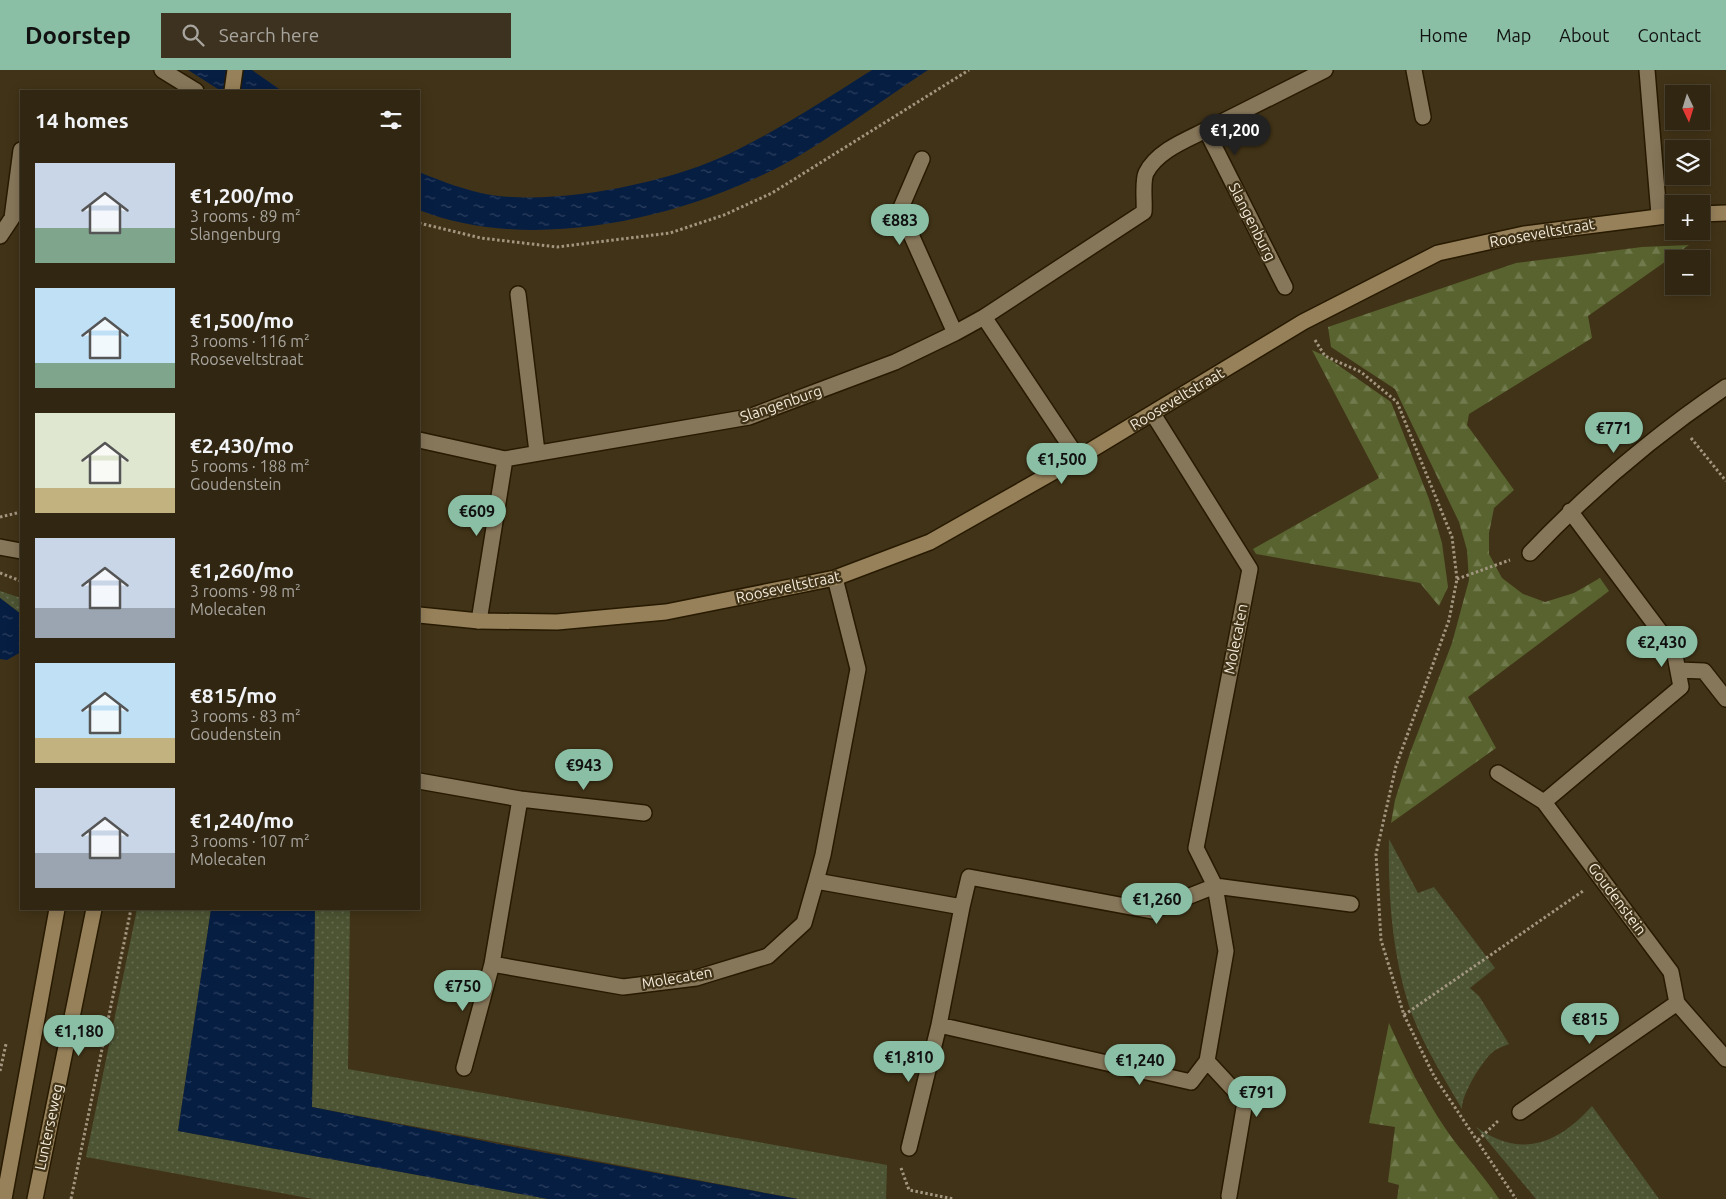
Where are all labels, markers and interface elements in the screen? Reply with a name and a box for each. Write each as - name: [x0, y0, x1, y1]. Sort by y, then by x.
- search box: [161, 13, 511, 58]
- icon: search: [179, 21, 207, 49]
- text: Doorstep: [25, 22, 131, 49]
- text: Search here: [219, 24, 319, 46]
- text: Home: [1419, 25, 1468, 45]
- text: Map: [1496, 25, 1531, 45]
- text: About: [1559, 25, 1609, 45]
- text: Contact: [1637, 25, 1701, 45]
- north arrow: [1665, 85, 1710, 130]
- map controls: [1665, 85, 1710, 295]
- icon: filters: [377, 106, 405, 134]
- text: 14 homes: [35, 108, 129, 132]
- pin: €1,200: [1194, 114, 1276, 156]
- text: €1,200: [1210, 121, 1260, 139]
- button: layers: [1665, 140, 1710, 185]
- street label: Slangenburg: [1226, 180, 1279, 264]
- icon: home: [75, 183, 135, 243]
- text: €1,200/mo: [190, 183, 294, 207]
- button: +: [1665, 195, 1710, 240]
- pin: €883: [870, 204, 930, 246]
- text: 3 rooms · 89 m²: [190, 207, 301, 225]
- text: €883: [882, 211, 918, 229]
- street label: Rooseveltstraat: [1488, 215, 1596, 250]
- text: Slangenburg: [190, 225, 281, 243]
- button: −: [1665, 250, 1710, 295]
- icon: home: [75, 308, 135, 368]
- text: €1,500/mo: [190, 308, 294, 332]
- text: 3 rooms · 116 m²: [190, 332, 310, 350]
- text: Rooseveltstraat: [190, 350, 304, 368]
- street label: Rooseveltstraat: [1127, 364, 1227, 433]
- street label: Slangenburg: [738, 382, 824, 425]
- pin: €771: [1584, 412, 1644, 454]
- text: €771: [1596, 419, 1632, 437]
- icon: home: [75, 433, 135, 493]
- text: €2,430/mo: [190, 433, 294, 457]
- pin: €1,500: [1021, 442, 1103, 485]
- text: €1,500: [1037, 450, 1087, 468]
- text: 5 rooms · 188 m²: [190, 457, 310, 475]
- text: Goudenstein: [190, 475, 282, 493]
- pin: €609: [447, 494, 507, 537]
- text: €609: [459, 502, 495, 520]
- icon: home: [75, 558, 135, 618]
- text: €1,260/mo: [190, 558, 294, 582]
- street label: Rooseveltstraat: [734, 567, 842, 606]
- text: 3 rooms · 98 m²: [190, 582, 301, 600]
- text: Molecaten: [190, 600, 266, 618]
- street label: Molecaten: [1220, 602, 1251, 676]
- pin: €2,430: [1621, 626, 1703, 668]
- text: €2,430: [1637, 633, 1687, 651]
- icon: home: [75, 683, 135, 743]
- text: €815/mo: [190, 683, 277, 707]
- text: 3 rooms · 83 m²: [190, 707, 301, 725]
- text: Goudenstein: [190, 725, 282, 743]
- pin: €943: [554, 748, 614, 791]
- text: €943: [566, 756, 602, 774]
- icon: home: [75, 808, 135, 868]
- text: €1,240/mo: [190, 808, 294, 832]
- text: 3 rooms · 107 m²: [190, 832, 310, 850]
- text: Molecaten: [190, 850, 266, 868]
- street label: Goudenstein: [1585, 859, 1650, 938]
- pin: €1,260: [1116, 882, 1198, 925]
- text: €1,260: [1132, 890, 1182, 908]
- street label: Molecaten: [640, 963, 714, 992]
- pin: €750: [433, 970, 493, 1012]
- text: €750: [445, 977, 481, 995]
- pin: €815: [1560, 1002, 1620, 1045]
- text: €815: [1572, 1010, 1608, 1028]
- pin: €1,180: [38, 1014, 120, 1057]
- text: €1,180: [54, 1022, 104, 1040]
- pin: €1,810: [868, 1040, 950, 1083]
- pin: €1,240: [1099, 1044, 1181, 1086]
- text: €1,810: [884, 1048, 934, 1066]
- text: €1,240: [1115, 1051, 1165, 1069]
- pin: €791: [1227, 1076, 1287, 1118]
- street label: Lunterseweg: [31, 1082, 66, 1172]
- text: €791: [1239, 1083, 1275, 1101]

